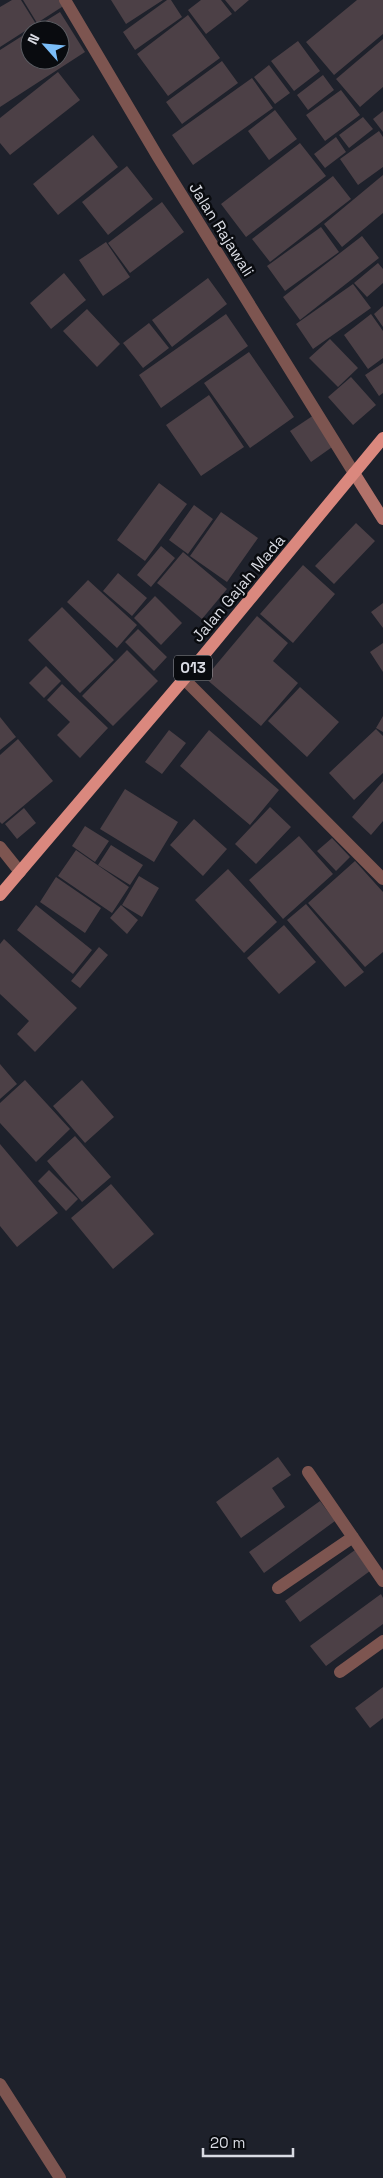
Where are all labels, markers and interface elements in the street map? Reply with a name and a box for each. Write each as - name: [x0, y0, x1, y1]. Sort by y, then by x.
- north arrow: [20, 20, 70, 70]
- text: N: [23, 31, 44, 47]
- street label: Jalan Rajawali: [184, 178, 259, 280]
- street label: Jalan Gajah Mada: [187, 530, 290, 647]
- road number: 013: [174, 656, 212, 680]
- scale bar: [203, 2126, 293, 2158]
- text: 20 m: [210, 2133, 245, 2152]

